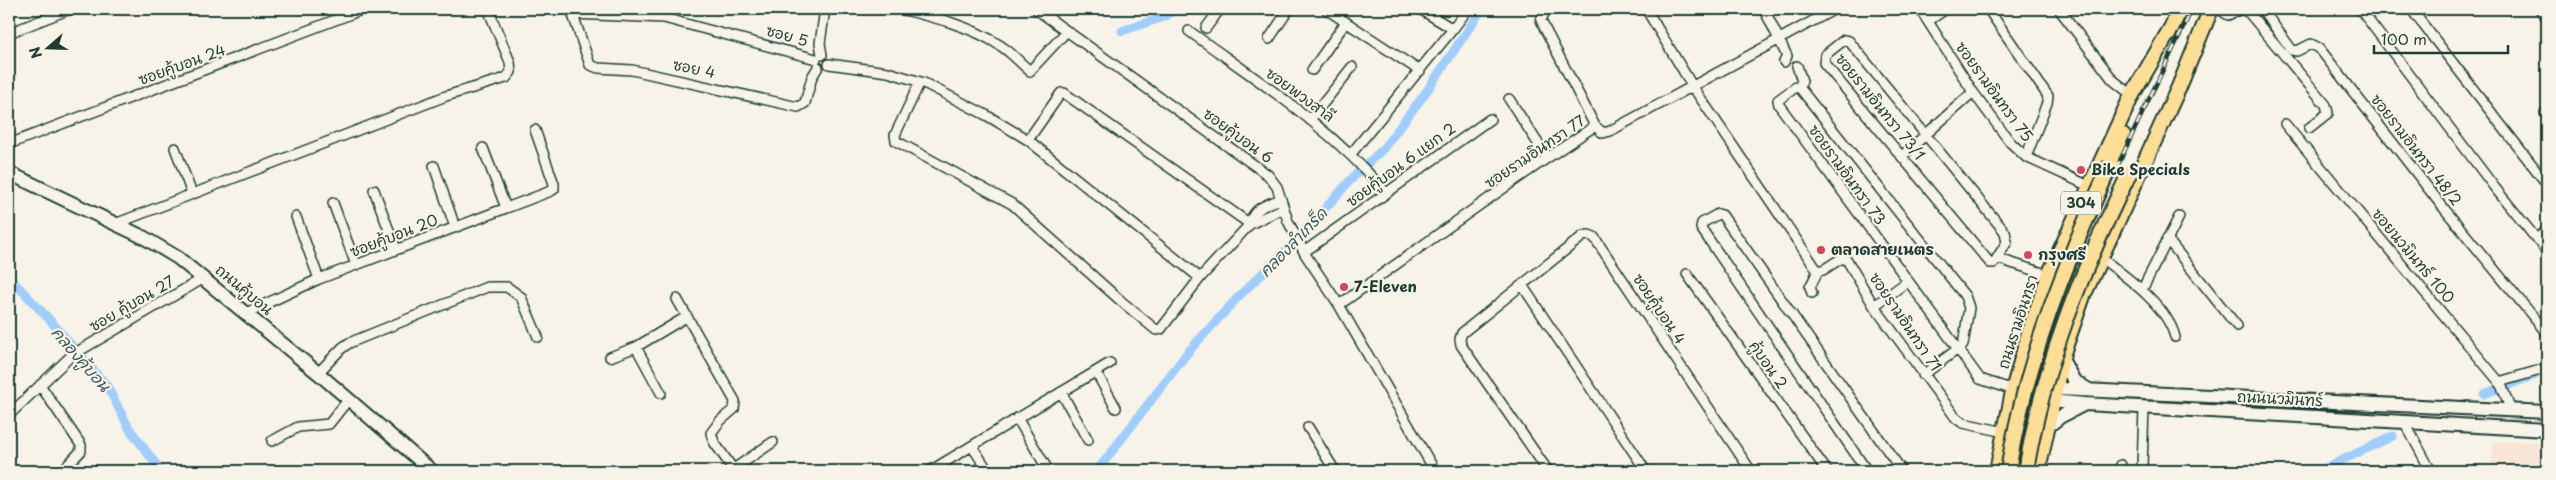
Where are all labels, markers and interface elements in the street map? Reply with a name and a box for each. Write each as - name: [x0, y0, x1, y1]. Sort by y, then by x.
- street label: ซอย 5: [764, 18, 811, 52]
- north arrow: [22, 22, 72, 72]
- scale bar: [2374, 22, 2507, 54]
- text: 100 m: [2381, 27, 2427, 50]
- street label: ซอยรามอินทรา 75: [1951, 36, 2039, 146]
- street label: ซอยคู้บอน 24: [135, 37, 229, 91]
- text: N: [24, 44, 47, 61]
- street label: ซอยรามอินทรา 73/1: [1831, 48, 1932, 165]
- street label: ซอย 4: [671, 52, 718, 83]
- street label: ซอยพวงสาลี: [1262, 61, 1340, 127]
- street label: ซอยรามอินทรา 48/2: [2366, 88, 2468, 210]
- street label: ซอยคู้บอน 6: [1198, 101, 1279, 169]
- street label: ซอยรามอินทรา 77: [1479, 108, 1589, 193]
- street label: ซอยคู้บอน 6 แยก 2: [1341, 116, 1460, 212]
- street label: ซอยรามอินทรา 73: [1804, 119, 1892, 229]
- place label: Bike Specials: [2091, 157, 2190, 180]
- marker: Bike Specials: [2075, 164, 2087, 176]
- road number: 304: [2061, 192, 2101, 214]
- water label: คลองลำเกร็ด: [1253, 200, 1332, 282]
- street label: ซอยนวมินทร์ 100: [2367, 202, 2461, 308]
- street label: ซอยคู้บอน 20: [346, 207, 441, 263]
- place label: ตลาดสายเนตร: [1831, 237, 1934, 260]
- place label: กรุงศรี: [2038, 242, 2086, 266]
- marker: ตลาดสายเนตร: [1815, 244, 1827, 256]
- marker: กรุงศรี: [2022, 249, 2034, 261]
- street label: ถนนคู้บอน: [211, 258, 279, 321]
- street label: ซอยรามอินทรา 71: [1865, 267, 1948, 375]
- street label: ซอยคู้บอน 4: [1627, 268, 1692, 349]
- street label: ซอย คู้บอน 27: [84, 269, 179, 337]
- street label: ถนนรามอินทรา: [1991, 271, 2043, 372]
- place label: 7-Eleven: [1354, 274, 1417, 297]
- marker: 7-Eleven: [1338, 281, 1350, 293]
- water label: คลองคู้บอน: [45, 321, 118, 398]
- street label: คู้บอน 2: [1743, 335, 1794, 393]
- street label: ถนนนวมินทร์: [2237, 384, 2324, 411]

